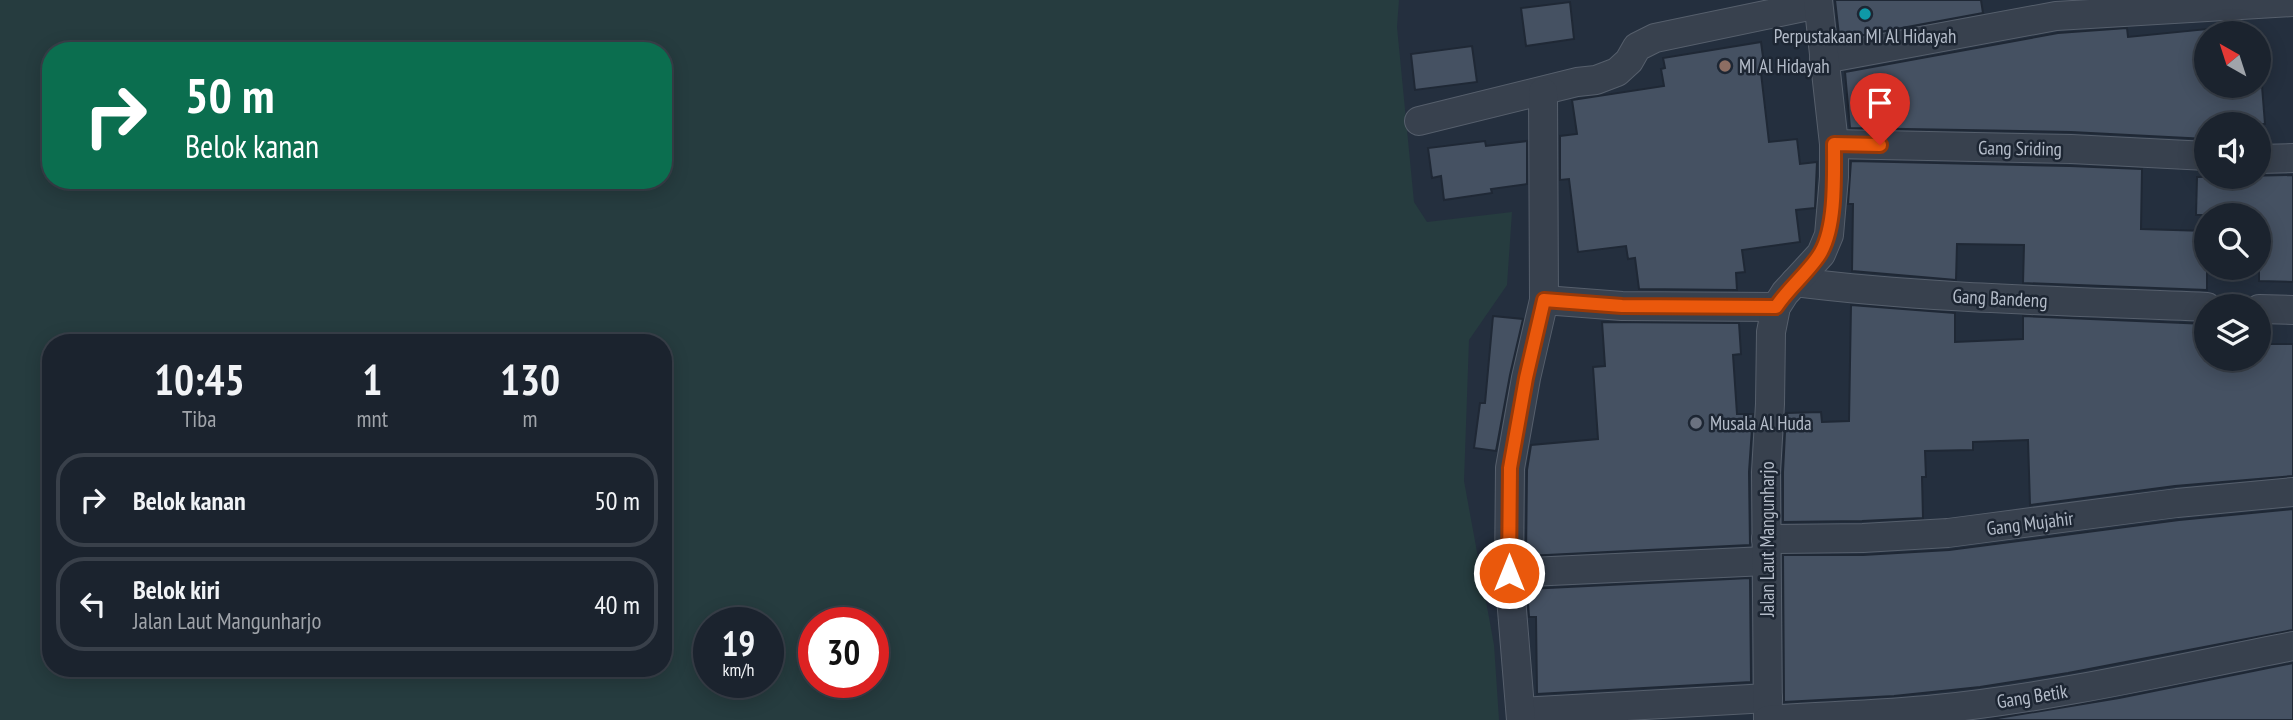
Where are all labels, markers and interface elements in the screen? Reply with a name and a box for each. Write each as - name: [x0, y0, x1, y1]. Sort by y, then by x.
- marker: Perpustakaan MI Al Hidayah: [1857, 6, 1873, 22]
- north arrow: [2194, 21, 2272, 98]
- map controls: [2194, 21, 2271, 371]
- place label: Perpustakaan MI Al Hidayah: [1774, 24, 1956, 48]
- place label: MI Al Hidayah: [1739, 54, 1830, 78]
- marker: MI Al Hidayah: [1717, 58, 1733, 74]
- text: 50 m: [185, 63, 274, 127]
- icon: right: [70, 70, 161, 161]
- pin: [1850, 73, 1910, 145]
- icon: arrive: [1861, 84, 1899, 122]
- button: sound: [2194, 112, 2271, 189]
- text: Belok kanan: [185, 125, 319, 167]
- street label: Gang Sriding: [1978, 135, 2062, 161]
- button: search: [2194, 203, 2271, 280]
- street label: Gang Bandeng: [1952, 284, 2048, 312]
- button: layers: [2194, 294, 2271, 371]
- text: 10:45: [154, 352, 245, 407]
- text: 1: [362, 352, 382, 407]
- text: 130: [500, 352, 560, 407]
- text: Tiba: [182, 404, 217, 433]
- text: mnt: [357, 404, 388, 433]
- text: m: [523, 404, 538, 433]
- place label: Musala Al Huda: [1710, 411, 1812, 435]
- marker: Musala Al Huda: [1688, 415, 1704, 431]
- street label: Jalan Laut Mangunharjo: [1755, 461, 1779, 618]
- icon: right: [74, 481, 112, 519]
- text: Belok kanan: [133, 484, 246, 517]
- text: 50 m: [594, 484, 640, 517]
- street label: Gang Mujahir: [1985, 506, 2076, 540]
- position arrow: [1472, 536, 1546, 610]
- text: Belok kiri: [133, 573, 220, 606]
- icon: left: [74, 585, 112, 623]
- text: 40 m: [594, 588, 640, 621]
- text: Jalan Laut Mangunharjo: [133, 606, 321, 635]
- speed limit sign: 30: [798, 607, 889, 698]
- text: 19: [722, 620, 755, 666]
- text: km/h: [723, 658, 754, 681]
- street label: Gang Betik: [1995, 678, 2070, 713]

